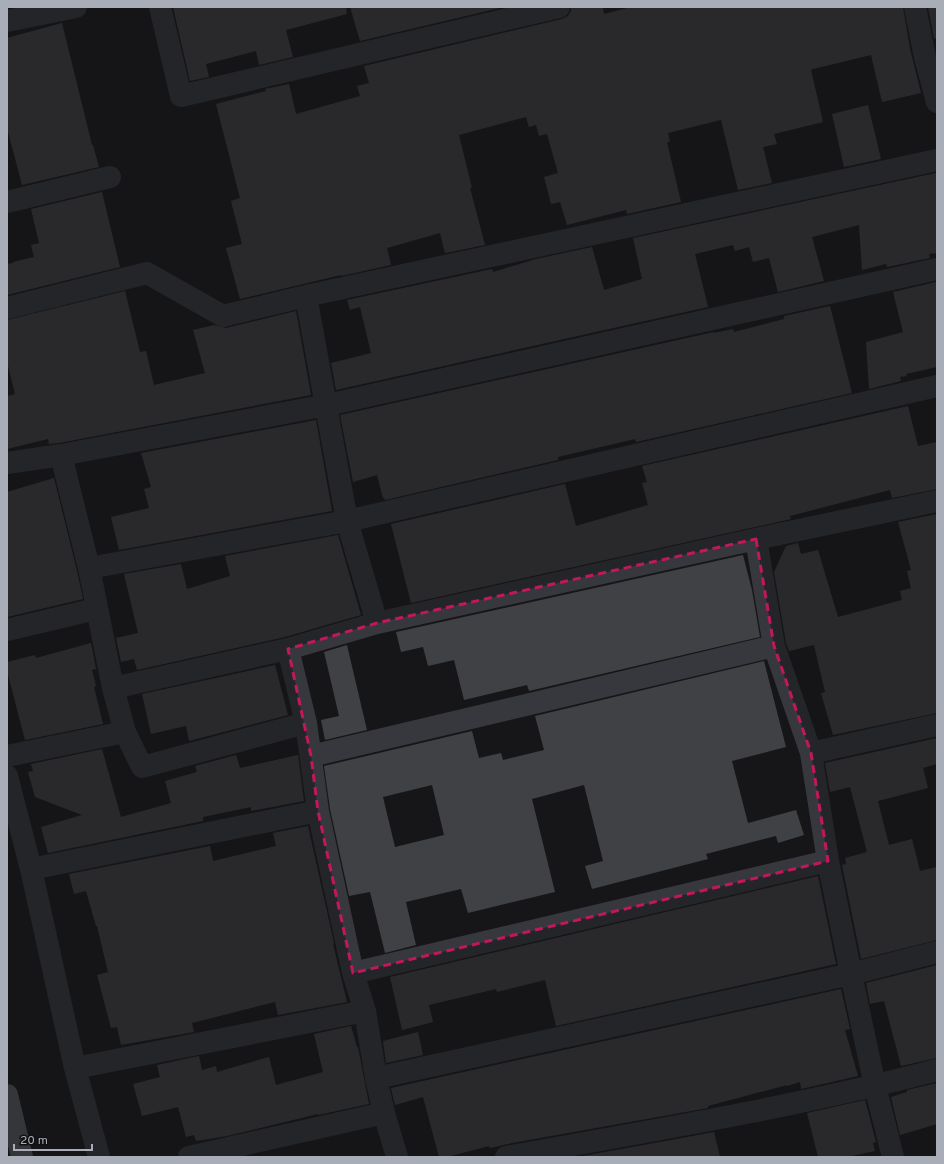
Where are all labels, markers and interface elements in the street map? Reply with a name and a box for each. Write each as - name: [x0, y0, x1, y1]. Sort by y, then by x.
- scale bar: [14, 1126, 92, 1152]
- text: 20 m: [20, 1133, 48, 1149]

